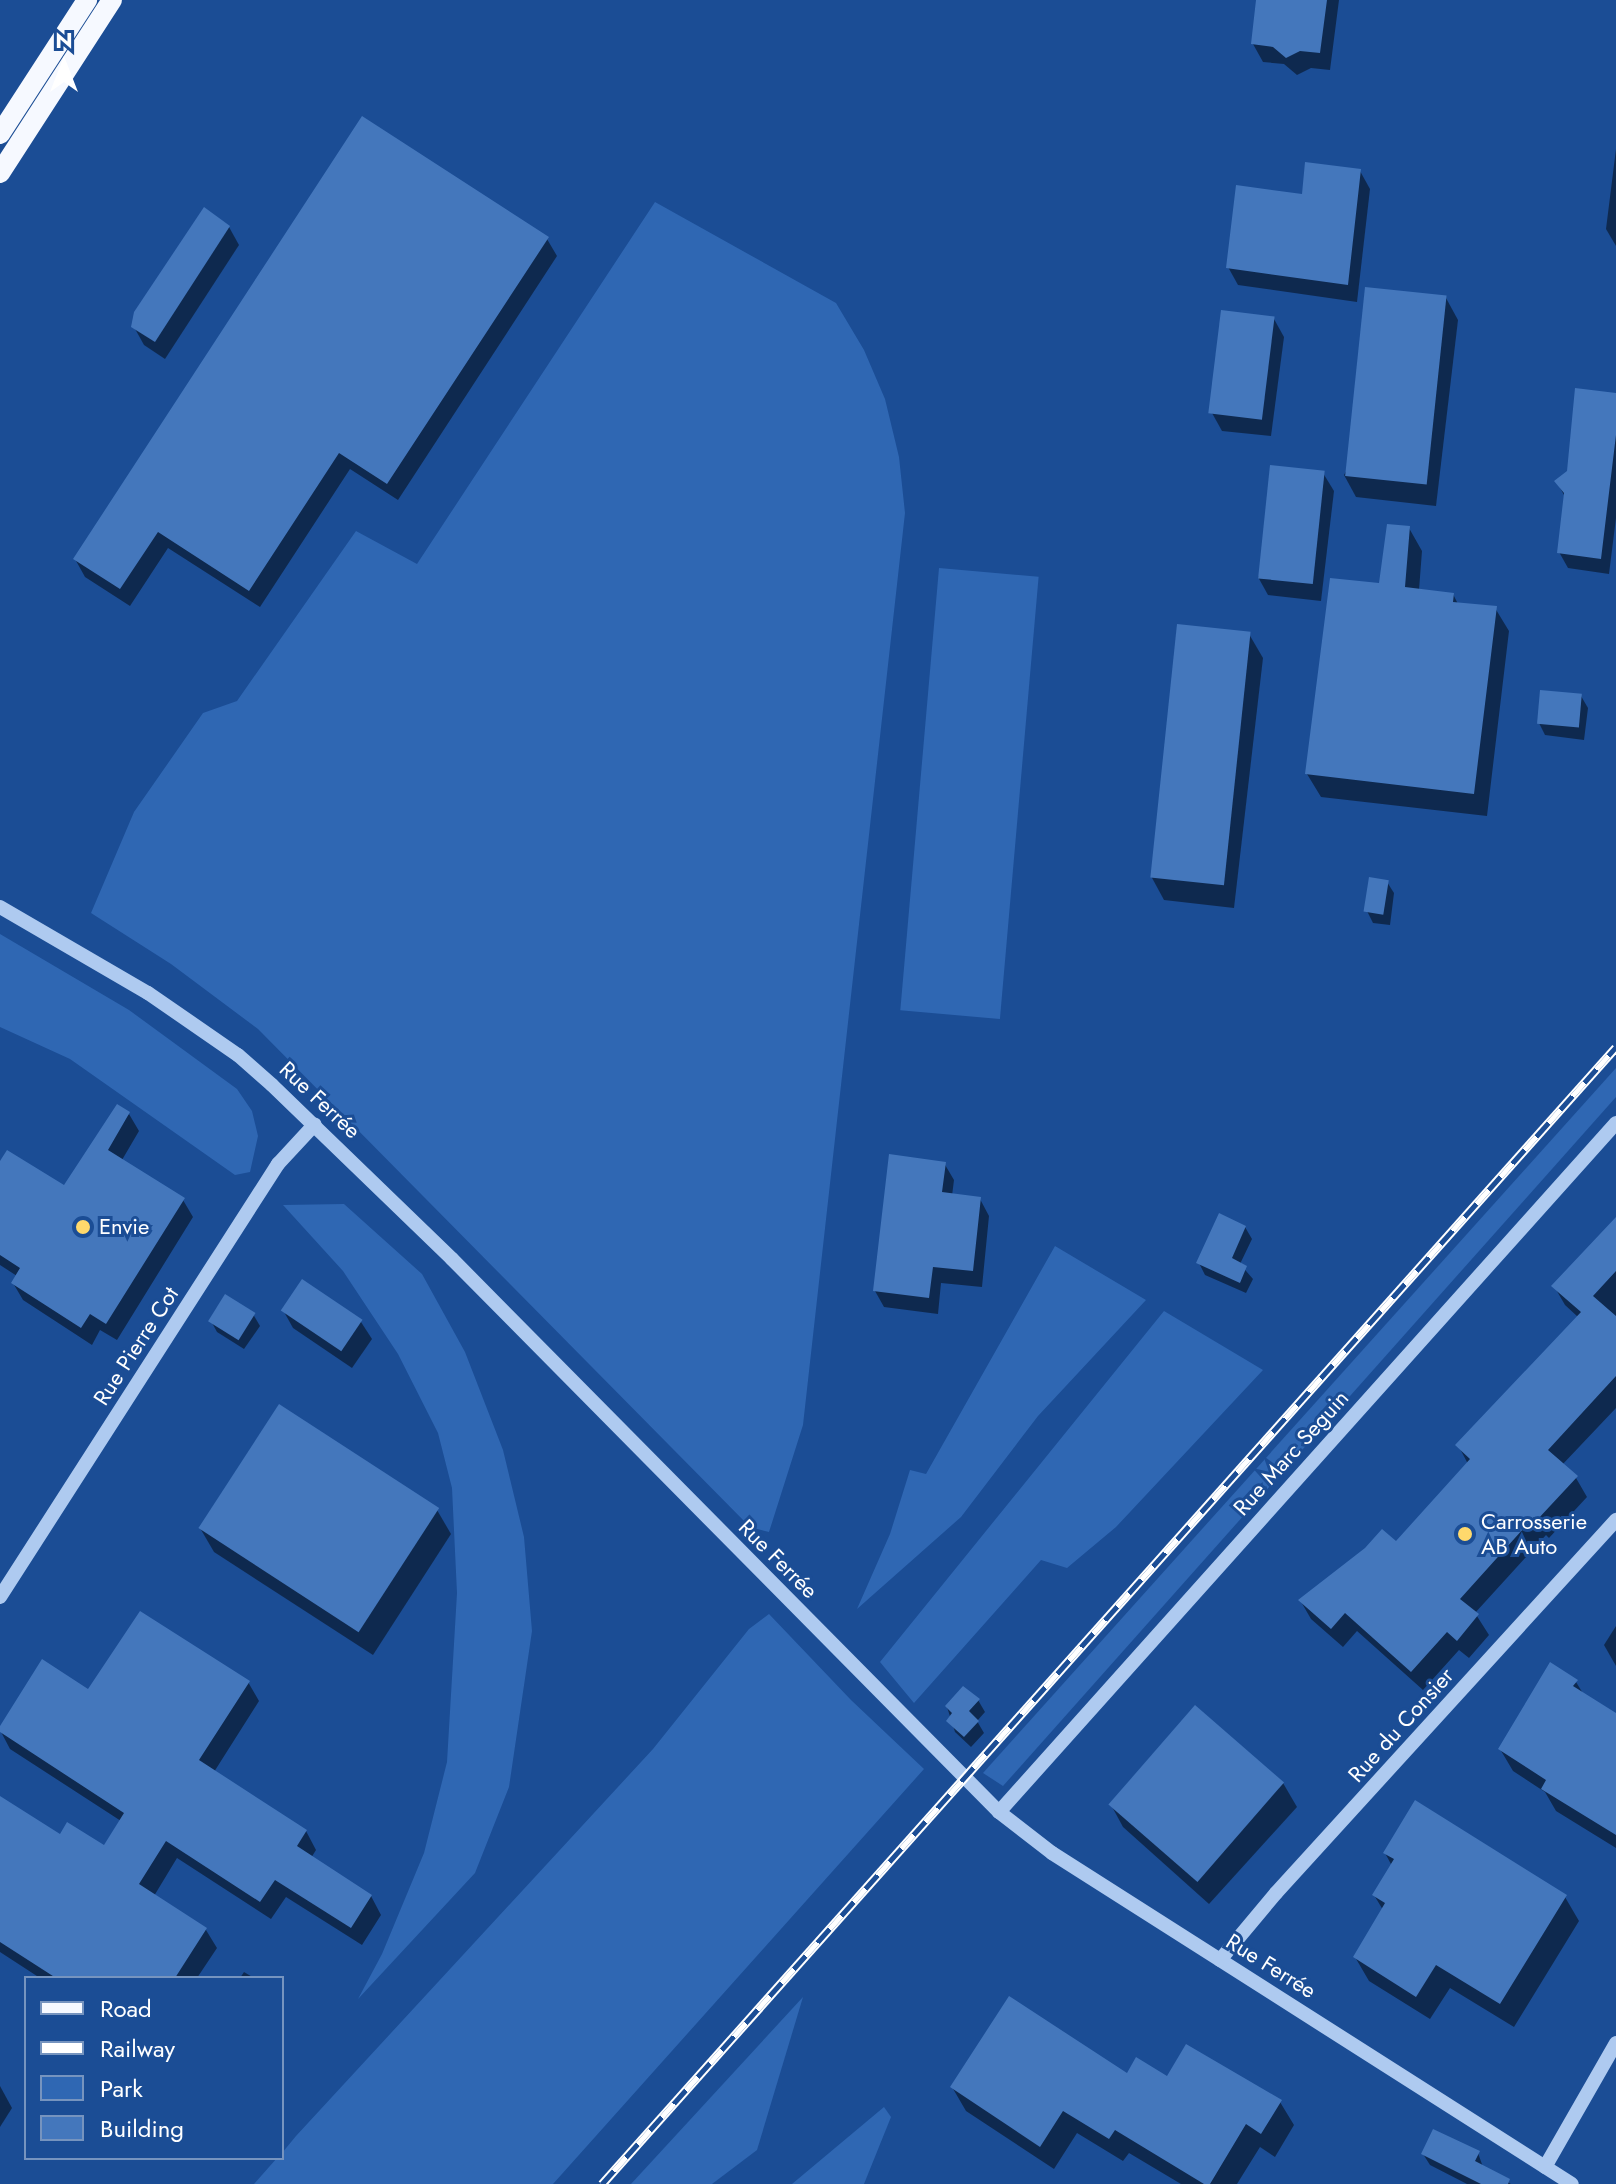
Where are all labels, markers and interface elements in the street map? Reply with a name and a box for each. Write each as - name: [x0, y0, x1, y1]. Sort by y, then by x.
- north arrow: [24, 24, 104, 104]
- text: N: [55, 24, 73, 56]
- street label: Rue Ferrée: [274, 1056, 366, 1144]
- place label: Envie: [99, 1214, 149, 1240]
- marker: Envie: [74, 1218, 92, 1236]
- street label: Rue Pierre Cot: [88, 1282, 184, 1410]
- street label: Rue Marc Seguin: [1228, 1385, 1354, 1521]
- place label: Carrosserie AB Auto: [1481, 1508, 1587, 1560]
- street label: Rue Ferrée: [733, 1514, 823, 1604]
- marker: Carrosserie AB Auto: [1456, 1525, 1474, 1543]
- street label: Rue du Consier: [1343, 1662, 1459, 1788]
- street label: Rue Ferrée: [1221, 1928, 1321, 2004]
- legend: [24, 1976, 284, 2160]
- text: Road: [100, 1991, 152, 2026]
- text: Railway: [100, 2031, 175, 2066]
- text: Park: [100, 2071, 143, 2106]
- text: Building: [100, 2111, 184, 2146]

